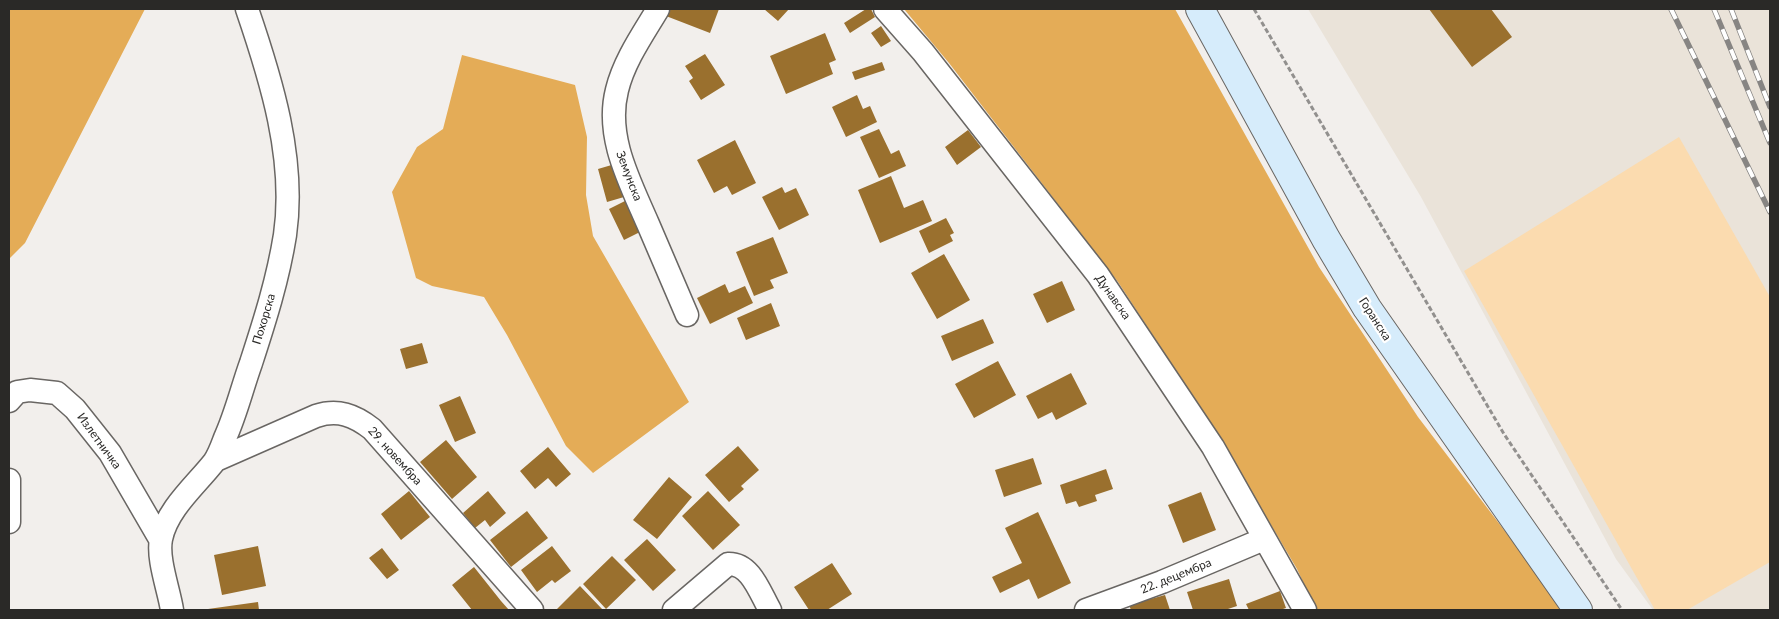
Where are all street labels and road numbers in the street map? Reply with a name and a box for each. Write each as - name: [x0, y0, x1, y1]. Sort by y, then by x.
- street label: Земунска: [613, 149, 645, 203]
- street label: Дунавска: [1092, 272, 1134, 322]
- street label: Похорска: [249, 292, 279, 346]
- street label: Горанска: [1356, 295, 1394, 343]
- street label: Излетничка: [74, 410, 124, 472]
- street label: 29. новембра: [365, 424, 425, 488]
- street label: 22. децембра: [1138, 555, 1214, 597]

